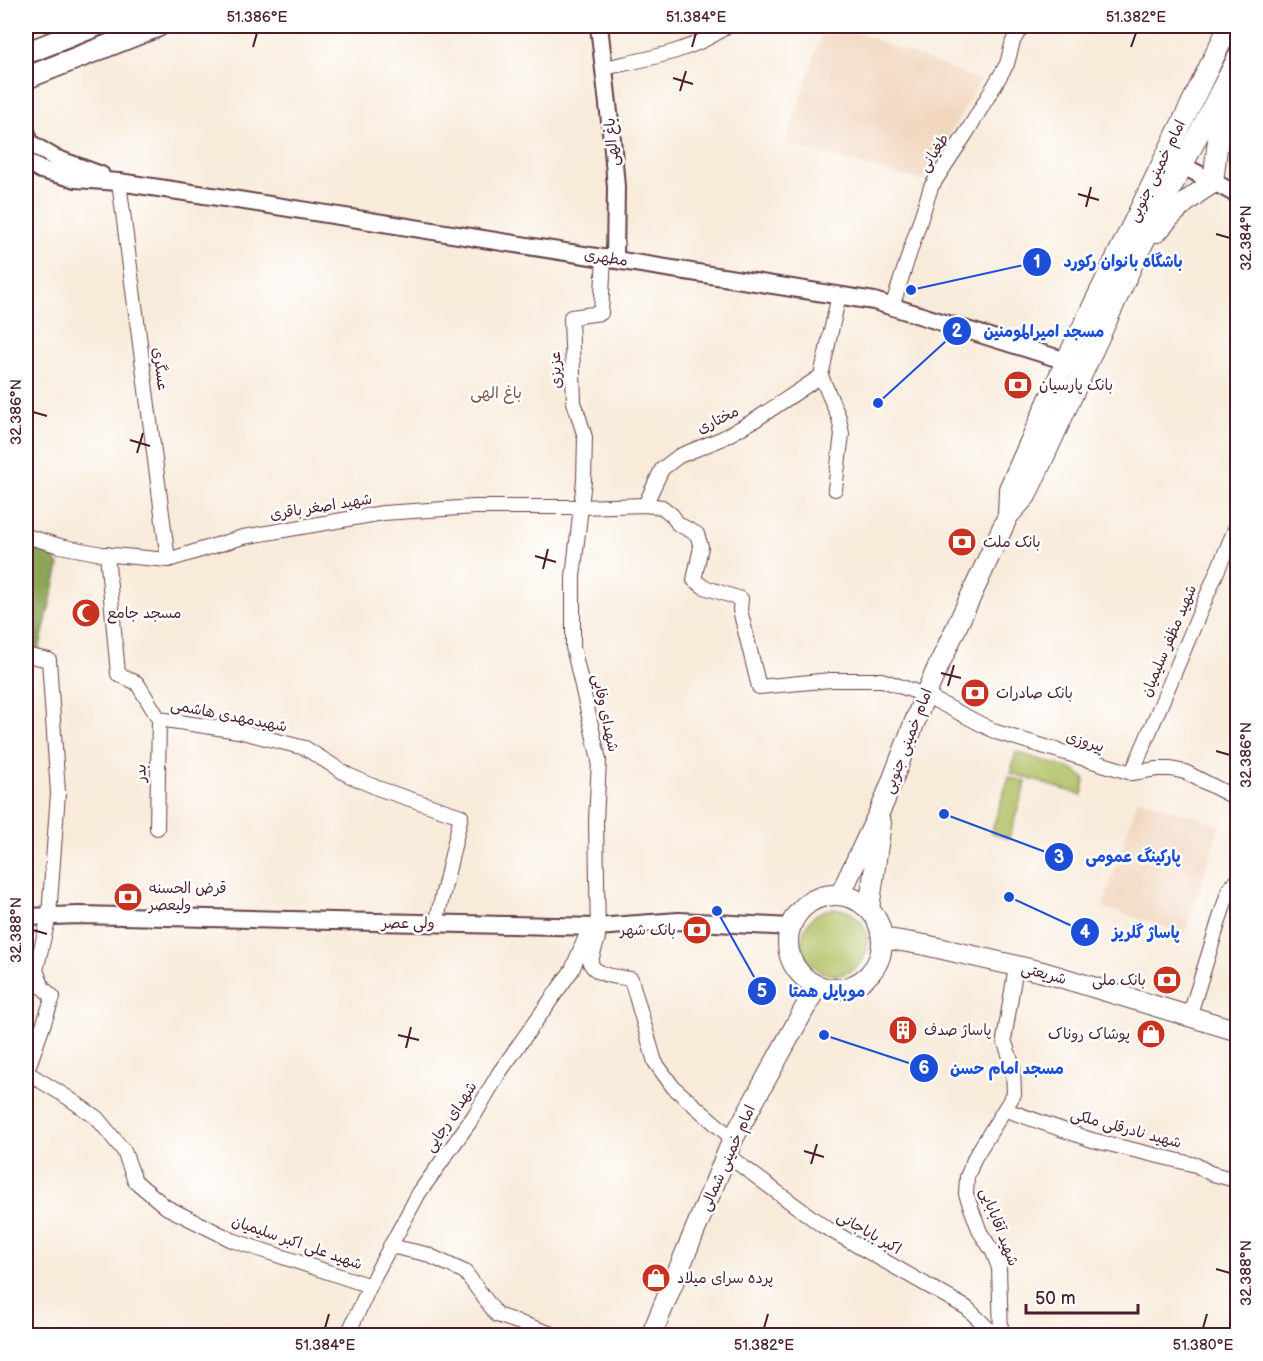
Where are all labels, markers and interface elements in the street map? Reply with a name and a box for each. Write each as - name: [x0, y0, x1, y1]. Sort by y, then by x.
- text: 51.386°E: [227, 8, 288, 27]
- text: 51.384°E: [666, 8, 726, 27]
- text: 51.382°E: [1106, 8, 1166, 27]
- street label: باغ الهی: [600, 117, 624, 167]
- street label: امام خمینی جنوبی: [1124, 117, 1191, 226]
- street label: طغیانی: [915, 130, 953, 176]
- text: 32.384°N: [1237, 205, 1256, 271]
- street label: مطهری: [583, 245, 629, 271]
- callout: باشگاه بانوان رکورد: [1022, 245, 1195, 279]
- text: 1: [1033, 252, 1041, 273]
- text: باشگاه بانوان رکورد: [1063, 252, 1183, 272]
- callout: مسجد امیرالمومنین: [942, 314, 1117, 348]
- text: 2: [952, 321, 963, 342]
- text: مسجد امیرالمومنین: [984, 323, 1104, 342]
- street label: عسگری: [148, 346, 172, 392]
- street label: عزیزی: [546, 351, 566, 389]
- bank icon: بانک پارسیان: [1002, 369, 1034, 401]
- place label: بانک پارسیان: [1039, 376, 1113, 395]
- text: 32.386°N: [7, 379, 26, 445]
- district label: باغ الهی: [470, 384, 522, 404]
- street label: مختاری: [694, 402, 742, 438]
- street label: شهید اصغر باقری: [268, 490, 374, 524]
- bank icon: بانک ملت: [946, 526, 978, 558]
- place label: بانک ملت: [983, 533, 1041, 552]
- street label: شهید مظفر سلیمیان: [1137, 582, 1201, 700]
- mosque icon: مسجد جامع: [70, 597, 102, 629]
- place label: مسجد جامع: [107, 604, 182, 624]
- street label: شهدای وفایی: [587, 672, 623, 754]
- bank icon: بانک صادرات: [959, 677, 991, 709]
- place label: بانک صادرات: [996, 684, 1073, 703]
- street label: امام خمینی جنوبی: [879, 686, 938, 797]
- street label: شهیدمهدی هاشمی: [169, 695, 289, 737]
- text: 32.386°N: [1237, 722, 1256, 788]
- street label: پیروزی: [1064, 727, 1106, 757]
- street label: بدر: [131, 764, 151, 783]
- callout: پارکینگ عمومی: [1044, 840, 1193, 874]
- text: 3: [1054, 847, 1064, 868]
- text: پارکینگ عمومی: [1085, 847, 1181, 867]
- place label: قرض الحسنه ولیعصر: [147, 879, 226, 915]
- bank icon: قرض الحسنه ولیعصر: [112, 881, 144, 913]
- text: 32.388°N: [7, 897, 26, 963]
- street label: ولی عصر: [379, 914, 435, 933]
- bank icon: بانک شهر: [681, 914, 713, 946]
- callout: پاساژ گلریز: [1070, 915, 1192, 949]
- place label: بانک شهر: [618, 921, 676, 940]
- text: 4: [1080, 922, 1091, 943]
- text: پاساژ گلریز: [1110, 923, 1180, 943]
- street label: شریعتی: [1019, 959, 1069, 989]
- bank icon: بانک ملی: [1151, 964, 1183, 996]
- place label: بانک ملی: [1092, 971, 1146, 990]
- callout: موبایل همتا: [747, 974, 877, 1008]
- text: 5: [757, 981, 767, 1002]
- text: موبایل همتا: [789, 983, 865, 1002]
- building icon: پاساژ صدف: [887, 1014, 919, 1046]
- shop icon: پوشاک روناک: [1135, 1018, 1167, 1050]
- place label: پاساژ صدف: [924, 1021, 992, 1040]
- place label: پوشاک روناک: [1048, 1025, 1130, 1044]
- callout: مسجد امام حسن: [909, 1051, 1076, 1085]
- text: 6: [919, 1058, 930, 1079]
- text: مسجد امام حسن: [950, 1060, 1064, 1081]
- street label: شهدای رجایی: [420, 1078, 482, 1156]
- street label: امام خمینی شمالی: [696, 1102, 761, 1214]
- street label: شهید نادرقلی ملکی: [1069, 1105, 1183, 1153]
- street label: شهید آقابابایی: [975, 1185, 1023, 1269]
- street label: اکبر باباجانی: [833, 1207, 905, 1259]
- street label: شهید علی اکبر سلیمیان: [229, 1212, 365, 1274]
- text: 32.388°N: [1237, 1240, 1256, 1306]
- shop icon: پرده سرای میلاد: [640, 1262, 672, 1294]
- place label: پرده سرای میلاد: [677, 1269, 773, 1288]
- scale bar: [1026, 1277, 1138, 1315]
- text: 50 m: [1035, 1288, 1076, 1309]
- text: 51.384°E: [295, 1336, 355, 1355]
- text: 51.382°E: [734, 1336, 794, 1355]
- text: 51.380°E: [1173, 1336, 1234, 1355]

